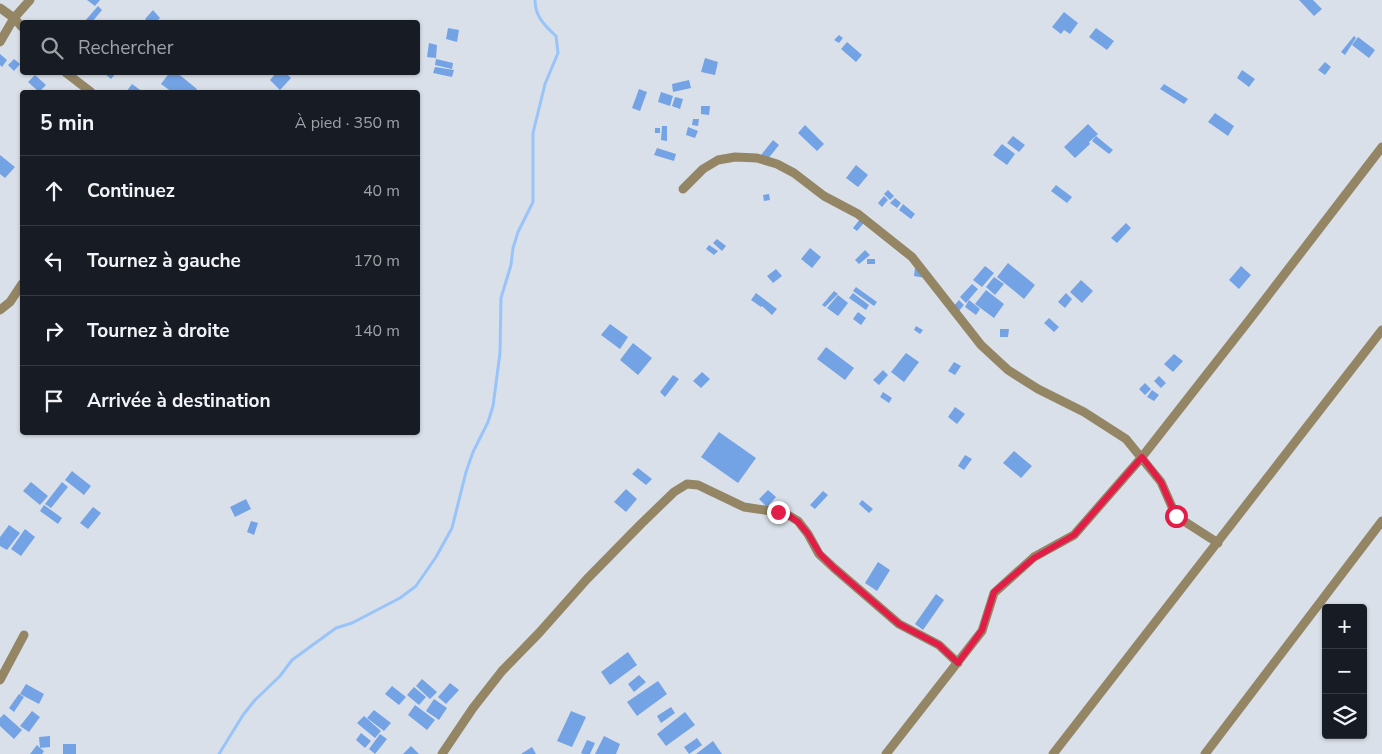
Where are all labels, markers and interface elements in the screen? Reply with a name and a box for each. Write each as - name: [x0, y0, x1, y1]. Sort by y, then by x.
- search box: [20, 20, 420, 75]
- icon: search: [38, 34, 66, 62]
- text: Rechercher: [78, 35, 173, 61]
- text: 5 min: [40, 109, 94, 137]
- text: À pied · 350 m: [295, 112, 400, 134]
- icon: ahead: [40, 177, 68, 205]
- text: Continuez: [87, 178, 175, 204]
- text: 40 m: [363, 180, 400, 202]
- icon: left: [40, 247, 68, 275]
- text: Tournez à gauche: [87, 248, 241, 274]
- text: 170 m: [353, 250, 400, 272]
- icon: right: [40, 317, 68, 345]
- text: Tournez à droite: [87, 318, 230, 344]
- text: 140 m: [353, 320, 400, 342]
- icon: arrive: [40, 387, 68, 415]
- text: Arrivée à destination: [87, 388, 271, 414]
- route end: [767, 501, 790, 524]
- route start: [1165, 505, 1188, 528]
- map controls: [1322, 604, 1367, 739]
- button: +: [1322, 604, 1367, 649]
- button: −: [1322, 649, 1367, 694]
- button: layers: [1322, 694, 1367, 739]

